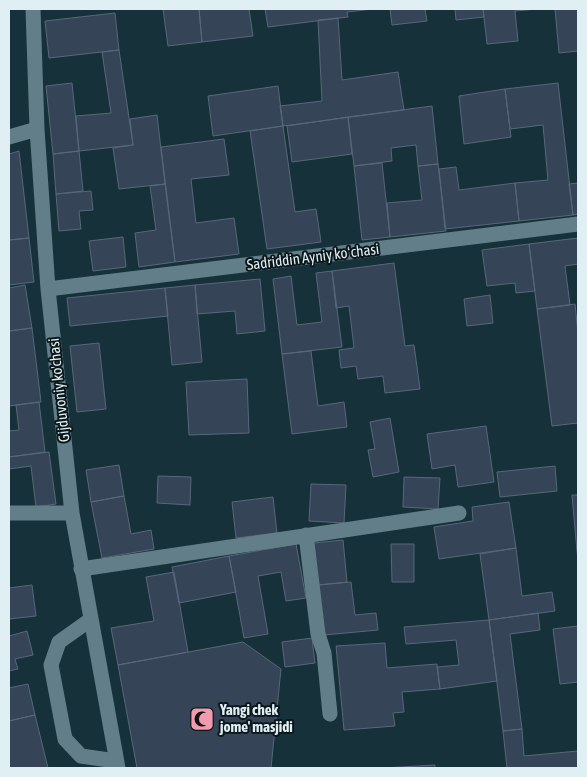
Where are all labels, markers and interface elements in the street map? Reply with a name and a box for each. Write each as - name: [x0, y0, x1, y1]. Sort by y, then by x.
- street label: Sadriddin Ayniy koʻchasi: [246, 240, 380, 273]
- street label: Gijduvoniy ko'chasi: [45, 337, 72, 443]
- place label: Yangi chek jome' masjidi: [219, 701, 293, 735]
- mosque icon: Yangi chek jome' masjidi: [189, 706, 215, 732]

